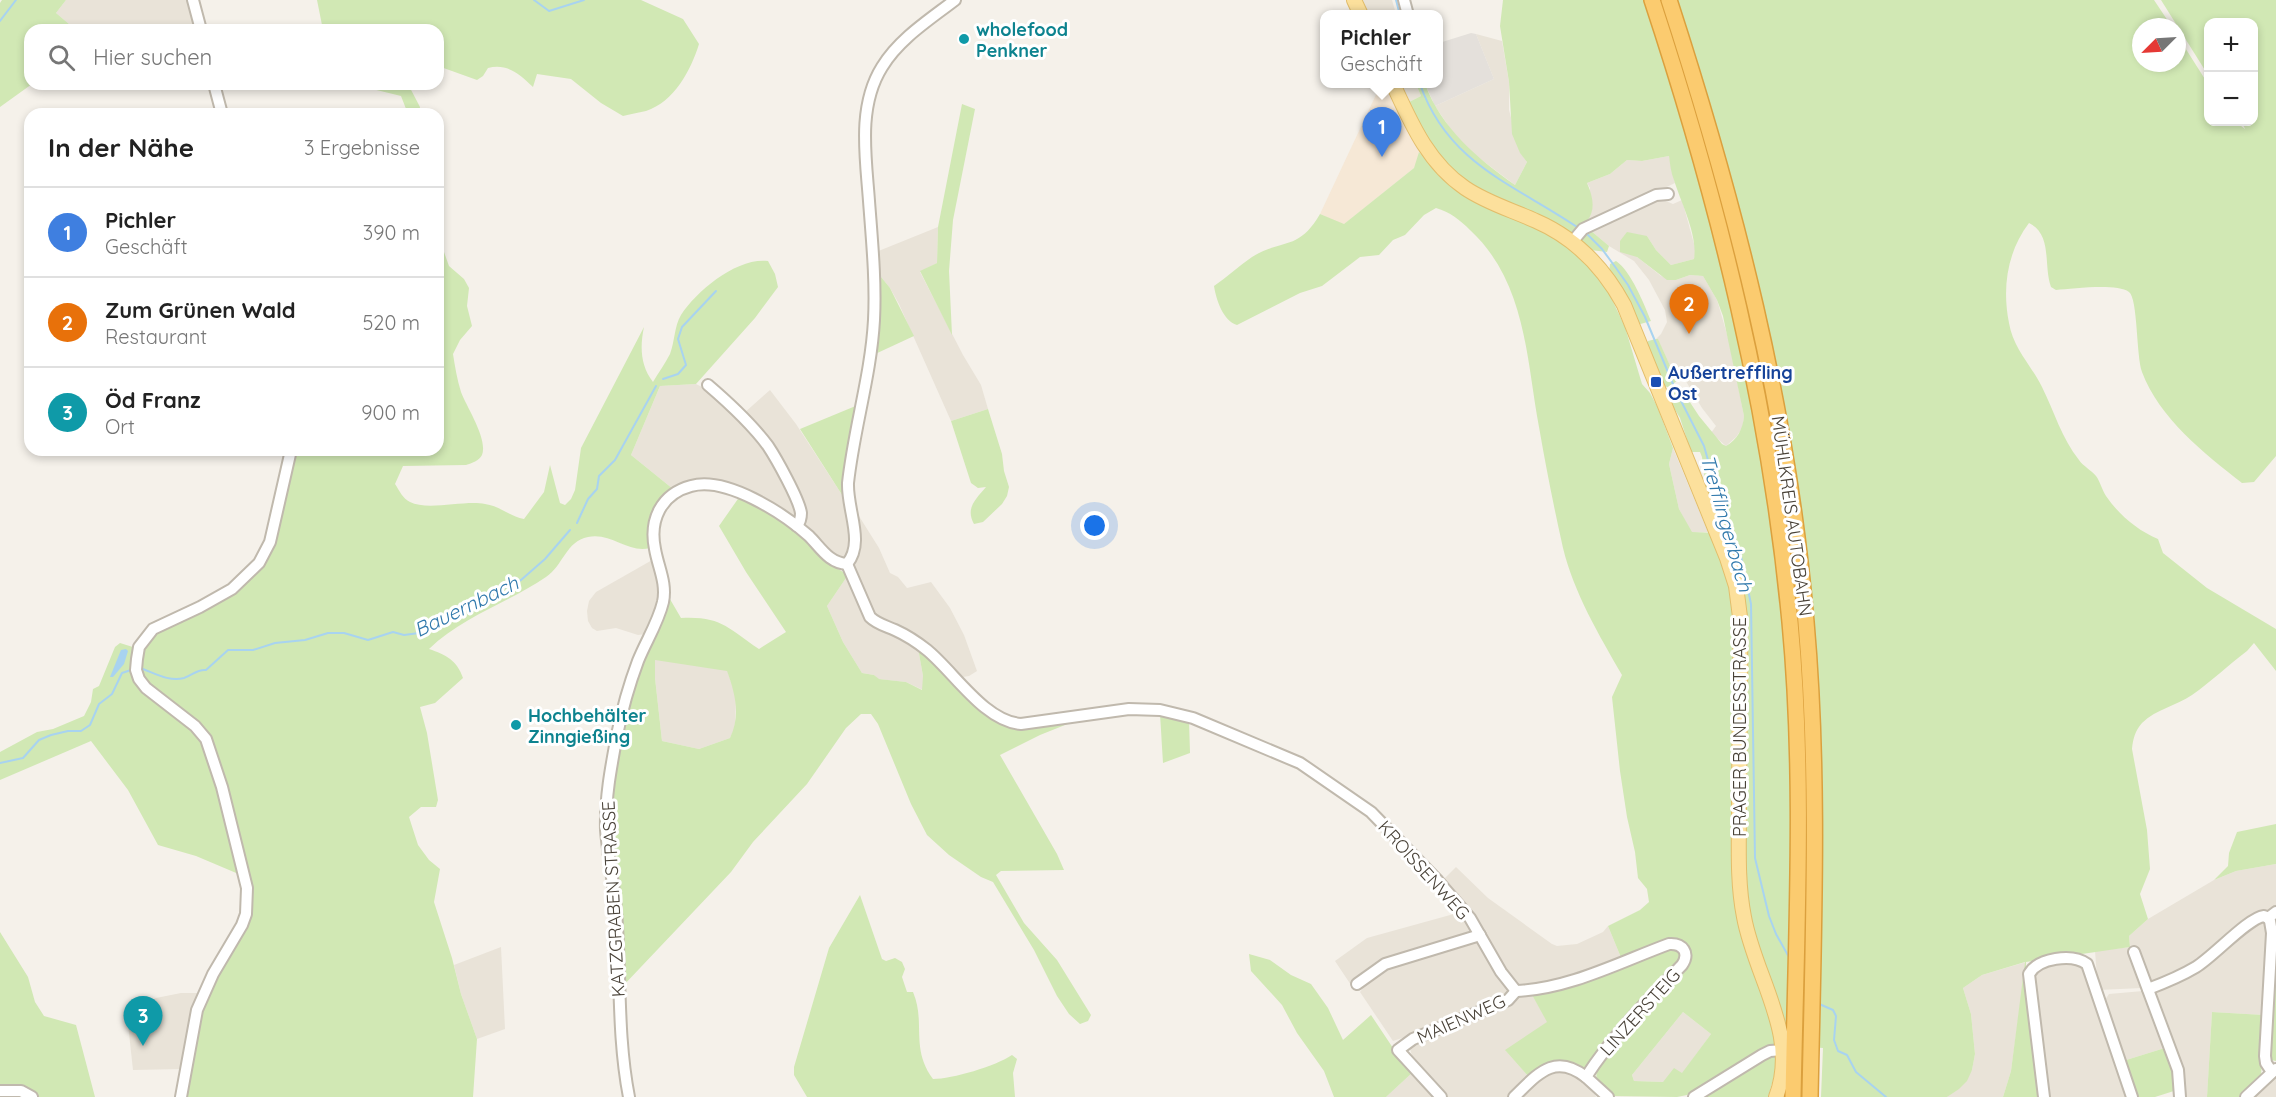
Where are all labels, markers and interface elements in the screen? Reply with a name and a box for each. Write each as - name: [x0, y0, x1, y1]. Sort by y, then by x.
- popup: [1320, 10, 1443, 88]
- place label: wholefood Penkner: [976, 18, 1068, 62]
- north arrow: [2132, 18, 2186, 72]
- map controls: [2204, 18, 2258, 126]
- button: +: [2204, 18, 2258, 72]
- text: Pichler: [1340, 23, 1411, 51]
- search box: [24, 24, 444, 90]
- marker: wholefood Penkner: [957, 32, 971, 46]
- icon: search: [45, 41, 78, 74]
- text: Hier suchen: [93, 43, 212, 71]
- text: Geschäft: [1340, 51, 1423, 76]
- button: −: [2204, 72, 2258, 126]
- pin: 1: [1362, 108, 1402, 157]
- text: In der Nähe: [48, 131, 194, 164]
- text: 3 Ergebnisse: [304, 135, 420, 160]
- text: Pichler: [105, 206, 176, 234]
- text: 1: [64, 220, 71, 245]
- text: 390 m: [363, 220, 420, 245]
- text: Geschäft: [105, 234, 187, 259]
- pin: 2: [1670, 284, 1708, 334]
- text: Zum Grünen Wald: [105, 296, 296, 324]
- text: 2: [62, 310, 73, 335]
- text: 520 m: [362, 310, 420, 335]
- text: Restaurant: [105, 324, 207, 349]
- place label: Außertreffling Ost: [1668, 361, 1793, 405]
- marker: Außertreffling Ost: [1649, 375, 1663, 389]
- text: Öd Franz: [105, 386, 201, 414]
- text: 3: [62, 400, 73, 425]
- text: 900 m: [361, 400, 420, 425]
- text: Ort: [105, 414, 135, 439]
- street label: MÜHLKREIS AUTOBAHN: [1767, 414, 1817, 618]
- water label: Trefflingerbach: [1696, 452, 1759, 595]
- your location: [1080, 511, 1109, 540]
- water label: Bauernbach: [410, 570, 523, 642]
- street label: PRAGER BUNDESSTRASSE: [1728, 617, 1751, 837]
- place label: Hochbehälter Zinngießing: [528, 704, 647, 748]
- marker: Hochbehälter Zinngießing: [509, 718, 523, 732]
- street label: KATZGRABEN STRASSE: [596, 800, 630, 998]
- street label: KROISSENWEG: [1373, 815, 1475, 925]
- street label: LINZERSTEIG: [1595, 964, 1685, 1060]
- street label: MAIENWEG: [1413, 989, 1509, 1049]
- pin: 3: [124, 996, 162, 1046]

